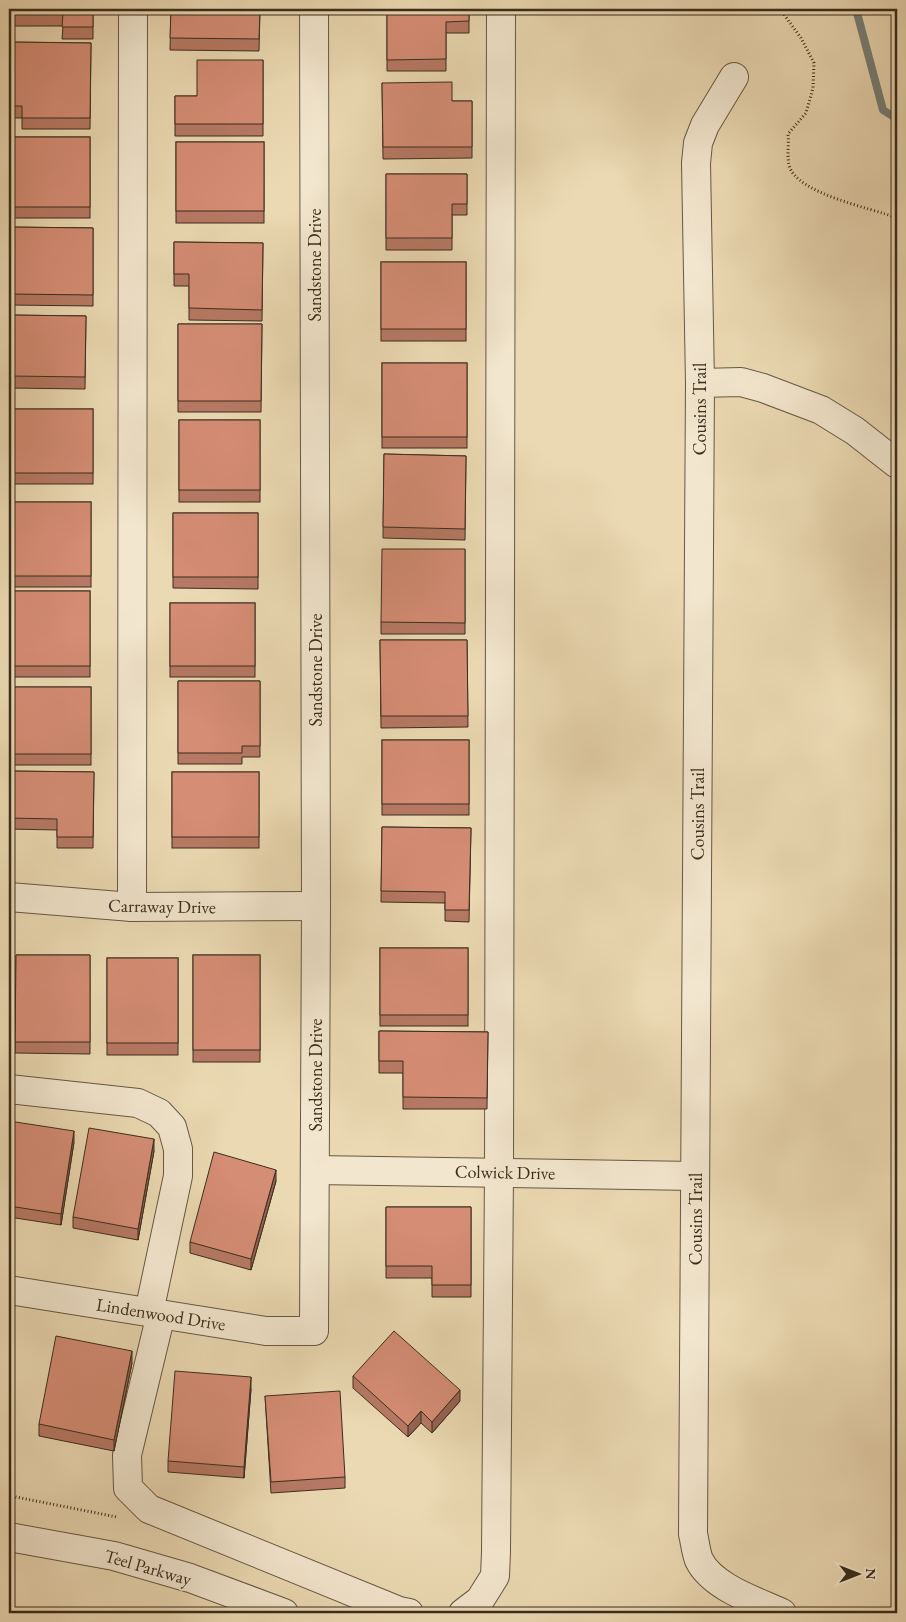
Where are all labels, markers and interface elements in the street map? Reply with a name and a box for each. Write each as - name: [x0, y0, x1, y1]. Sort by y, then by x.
- street label: Sandstone Drive: [303, 208, 326, 322]
- street label: Cousins Trail: [688, 363, 711, 455]
- street label: Sandstone Drive: [304, 613, 327, 727]
- street label: Cousins Trail: [686, 768, 709, 860]
- street label: Carraway Drive: [108, 894, 216, 918]
- street label: Sandstone Drive: [304, 1018, 327, 1132]
- street label: Colwick Drive: [455, 1160, 555, 1184]
- street label: Cousins Trail: [684, 1173, 707, 1265]
- street label: Lindenwood Drive: [95, 1292, 227, 1336]
- street label: Teel Parkway: [102, 1544, 194, 1590]
- north arrow: [834, 1550, 884, 1600]
- text: N: [862, 1568, 880, 1580]

